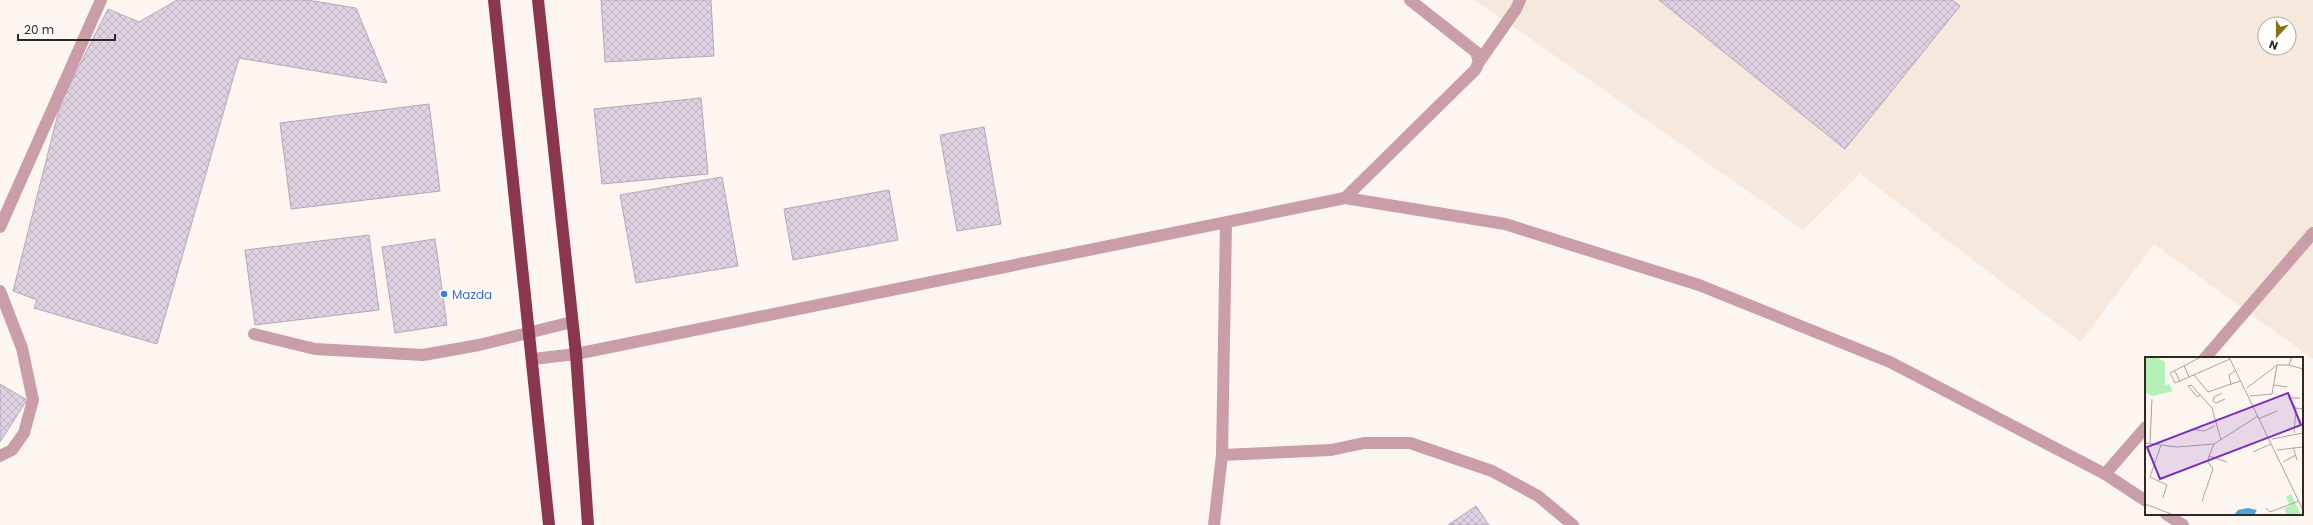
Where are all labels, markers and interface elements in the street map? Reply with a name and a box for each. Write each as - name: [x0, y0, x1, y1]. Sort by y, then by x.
- scale bar: [18, 16, 115, 42]
- north arrow: [2257, 16, 2297, 56]
- text: 20 m: [24, 21, 54, 38]
- text: N: [2267, 36, 2280, 54]
- place label: Mazda: [452, 286, 492, 303]
- marker: Mazda: [439, 289, 449, 299]
- inset map: [2145, 357, 2303, 515]

